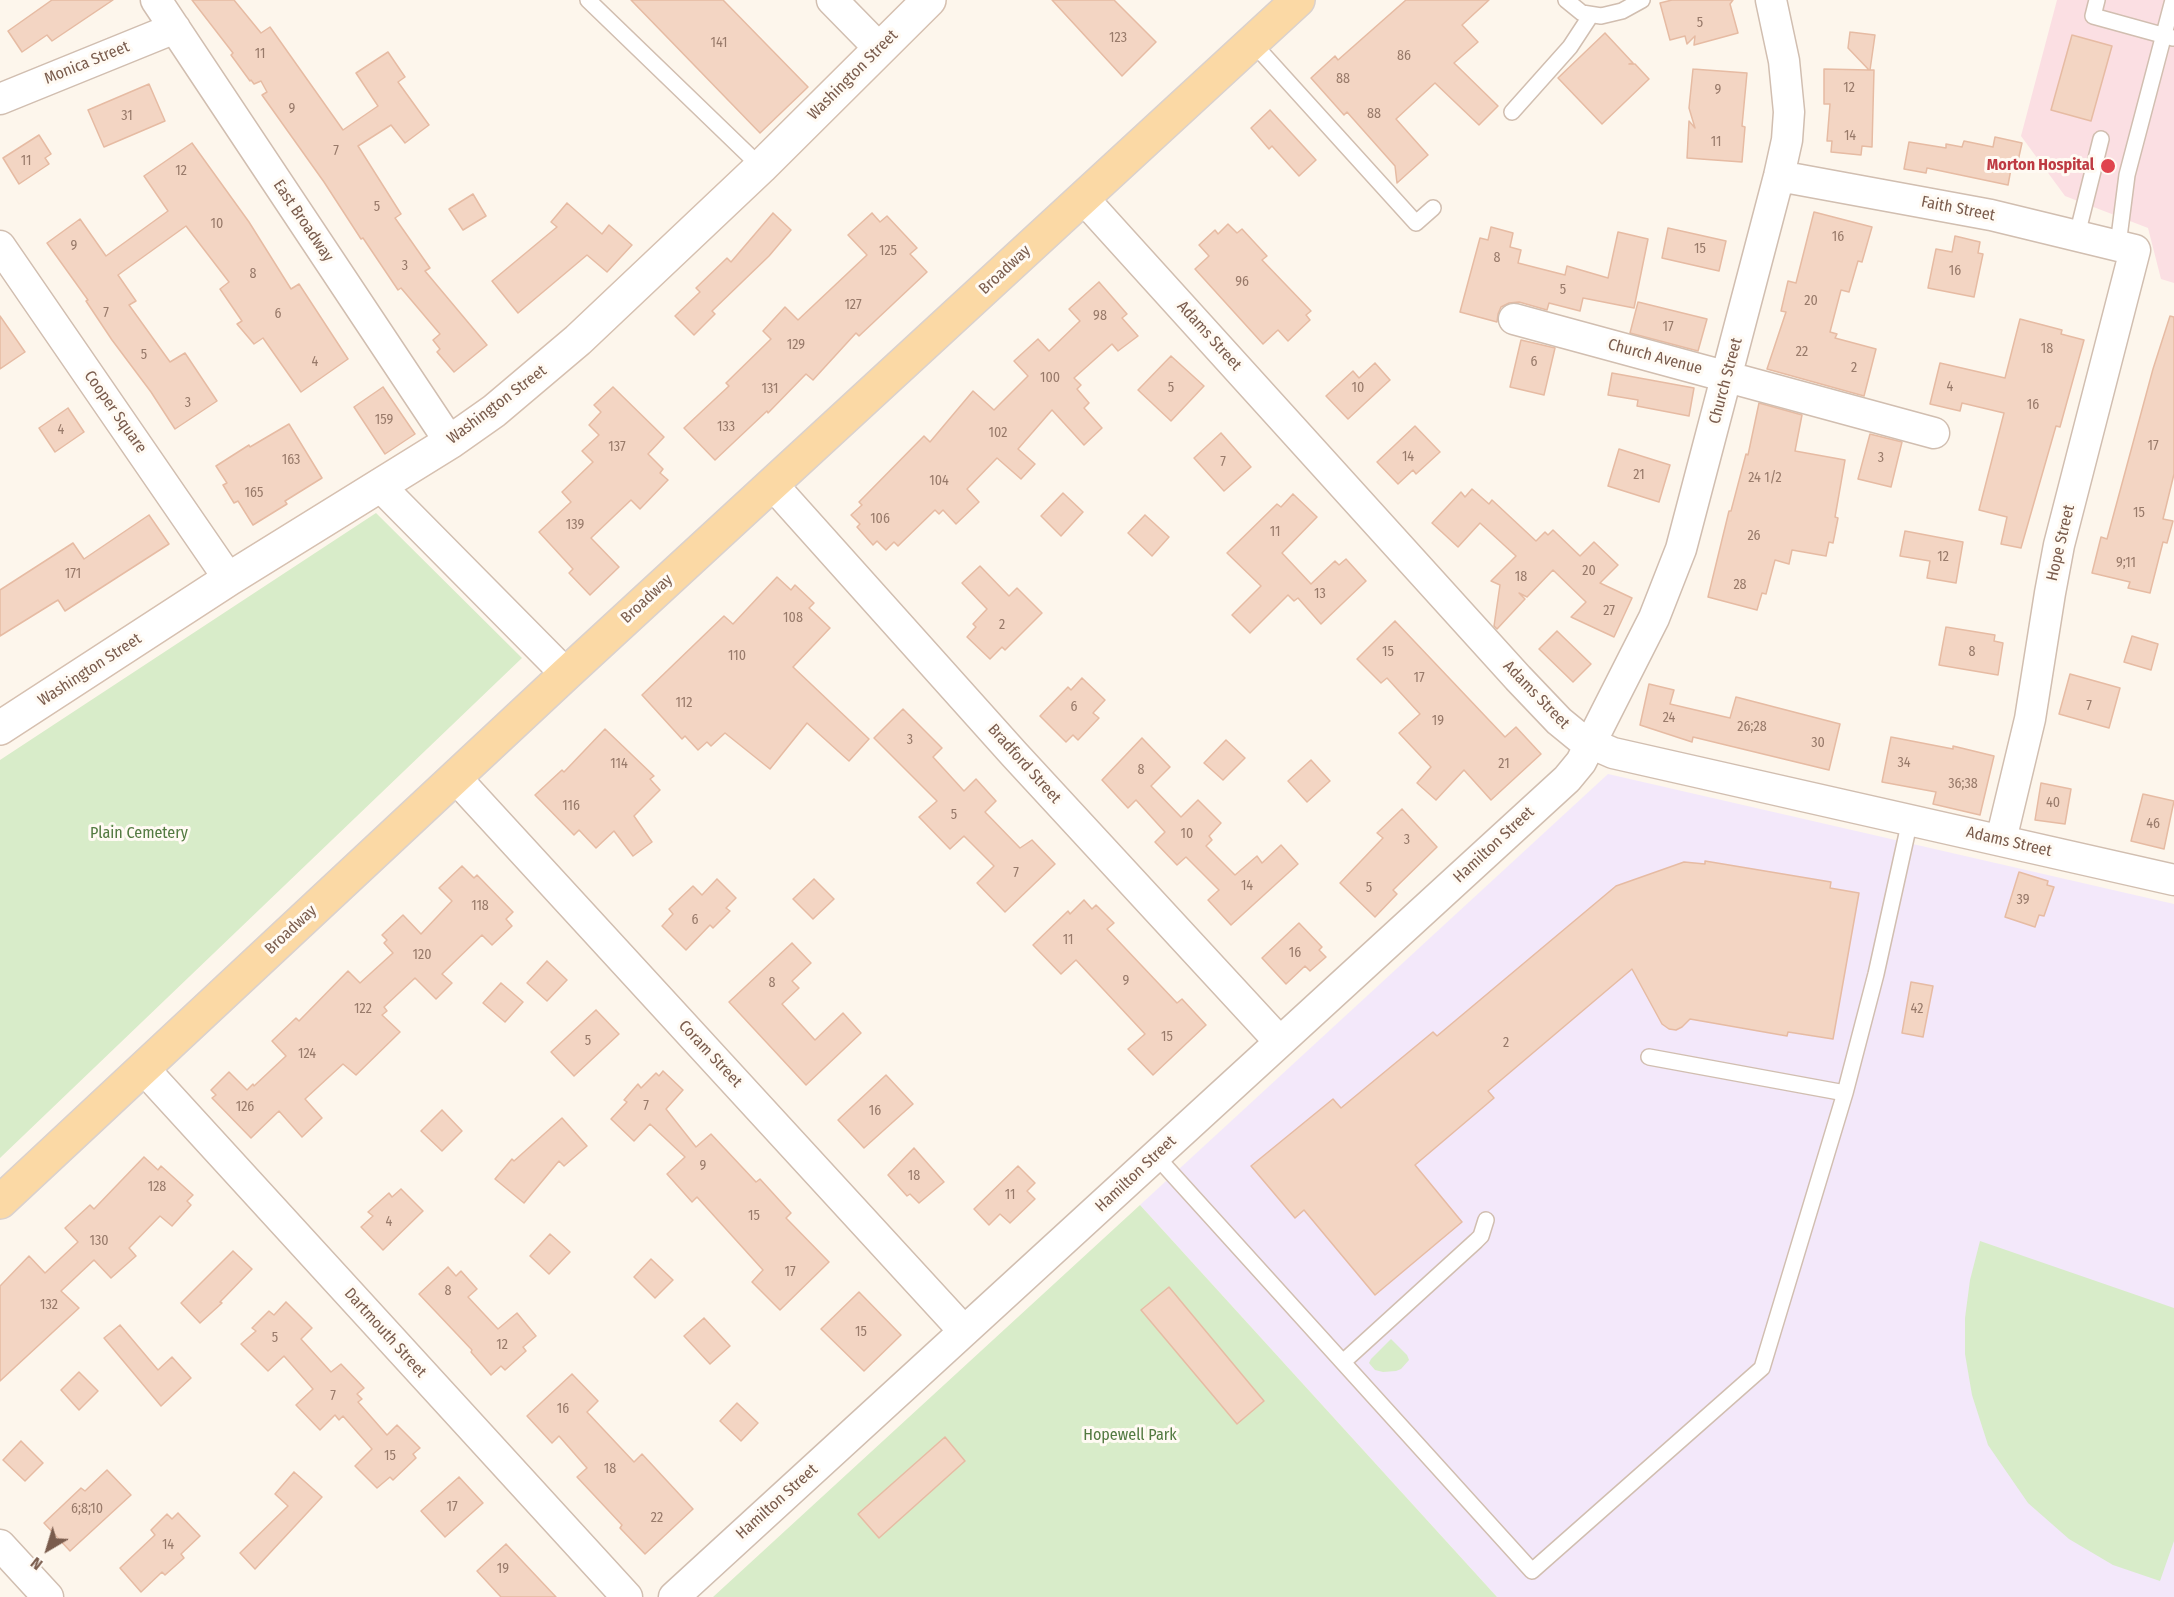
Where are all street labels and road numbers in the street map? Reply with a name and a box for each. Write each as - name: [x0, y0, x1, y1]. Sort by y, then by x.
- street label: Washington Street: [804, 26, 902, 124]
- street label: Monica Street: [42, 37, 132, 89]
- street label: East Broadway: [269, 176, 337, 266]
- street label: Faith Street: [1920, 192, 1996, 226]
- street label: Broadway: [975, 241, 1035, 299]
- street label: Adams Street: [1173, 297, 1245, 375]
- street label: Church Avenue: [1606, 335, 1704, 379]
- street label: Church Street: [1705, 336, 1747, 426]
- street label: Washington Street: [444, 361, 550, 449]
- street label: Cooper Square: [80, 367, 150, 457]
- street label: Hope Street: [2043, 503, 2079, 583]
- street label: Broadway: [617, 570, 677, 628]
- street label: Washington Street: [35, 629, 145, 711]
- street label: Adams Street: [1499, 657, 1573, 733]
- street label: Bradford Street: [983, 720, 1065, 808]
- street label: Hamilton Street: [1450, 803, 1538, 887]
- street label: Adams Street: [1964, 823, 2054, 861]
- street label: Broadway: [261, 901, 321, 959]
- street label: Coram Street: [674, 1017, 746, 1091]
- street label: Hamilton Street: [1092, 1132, 1180, 1216]
- street label: Dartmouth Street: [340, 1284, 430, 1382]
- street label: Hamilton Street: [732, 1460, 822, 1544]

